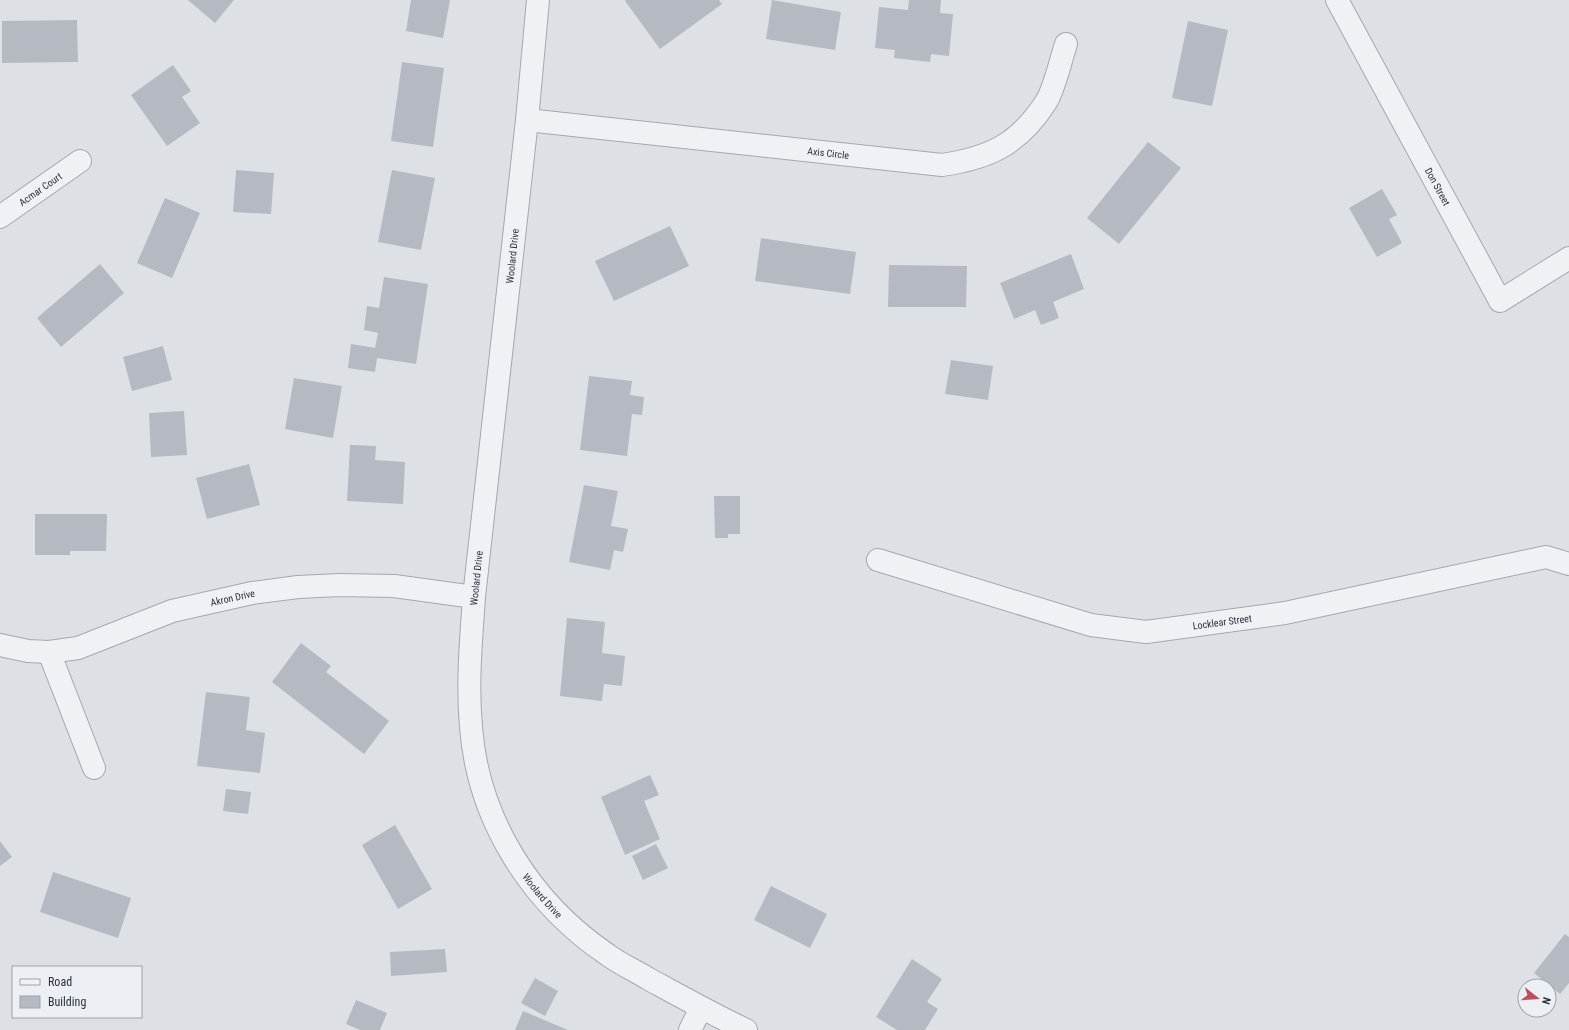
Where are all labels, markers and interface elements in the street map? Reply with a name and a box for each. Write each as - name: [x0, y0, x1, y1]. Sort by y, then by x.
- street label: Axis Circle: [807, 145, 850, 161]
- street label: Don Street: [1423, 166, 1452, 207]
- street label: Acmar Court: [17, 170, 64, 208]
- street label: Woolard Drive: [504, 228, 521, 284]
- street label: Woolard Drive: [468, 550, 485, 606]
- street label: Akron Drive: [209, 588, 256, 608]
- street label: Locklear Street: [1192, 613, 1252, 632]
- street label: Woolard Drive: [520, 871, 564, 921]
- legend: [12, 966, 142, 1018]
- text: Road: [48, 975, 72, 989]
- north arrow: [1517, 978, 1557, 1018]
- text: Building: [48, 995, 86, 1009]
- text: N: [1539, 996, 1553, 1006]

